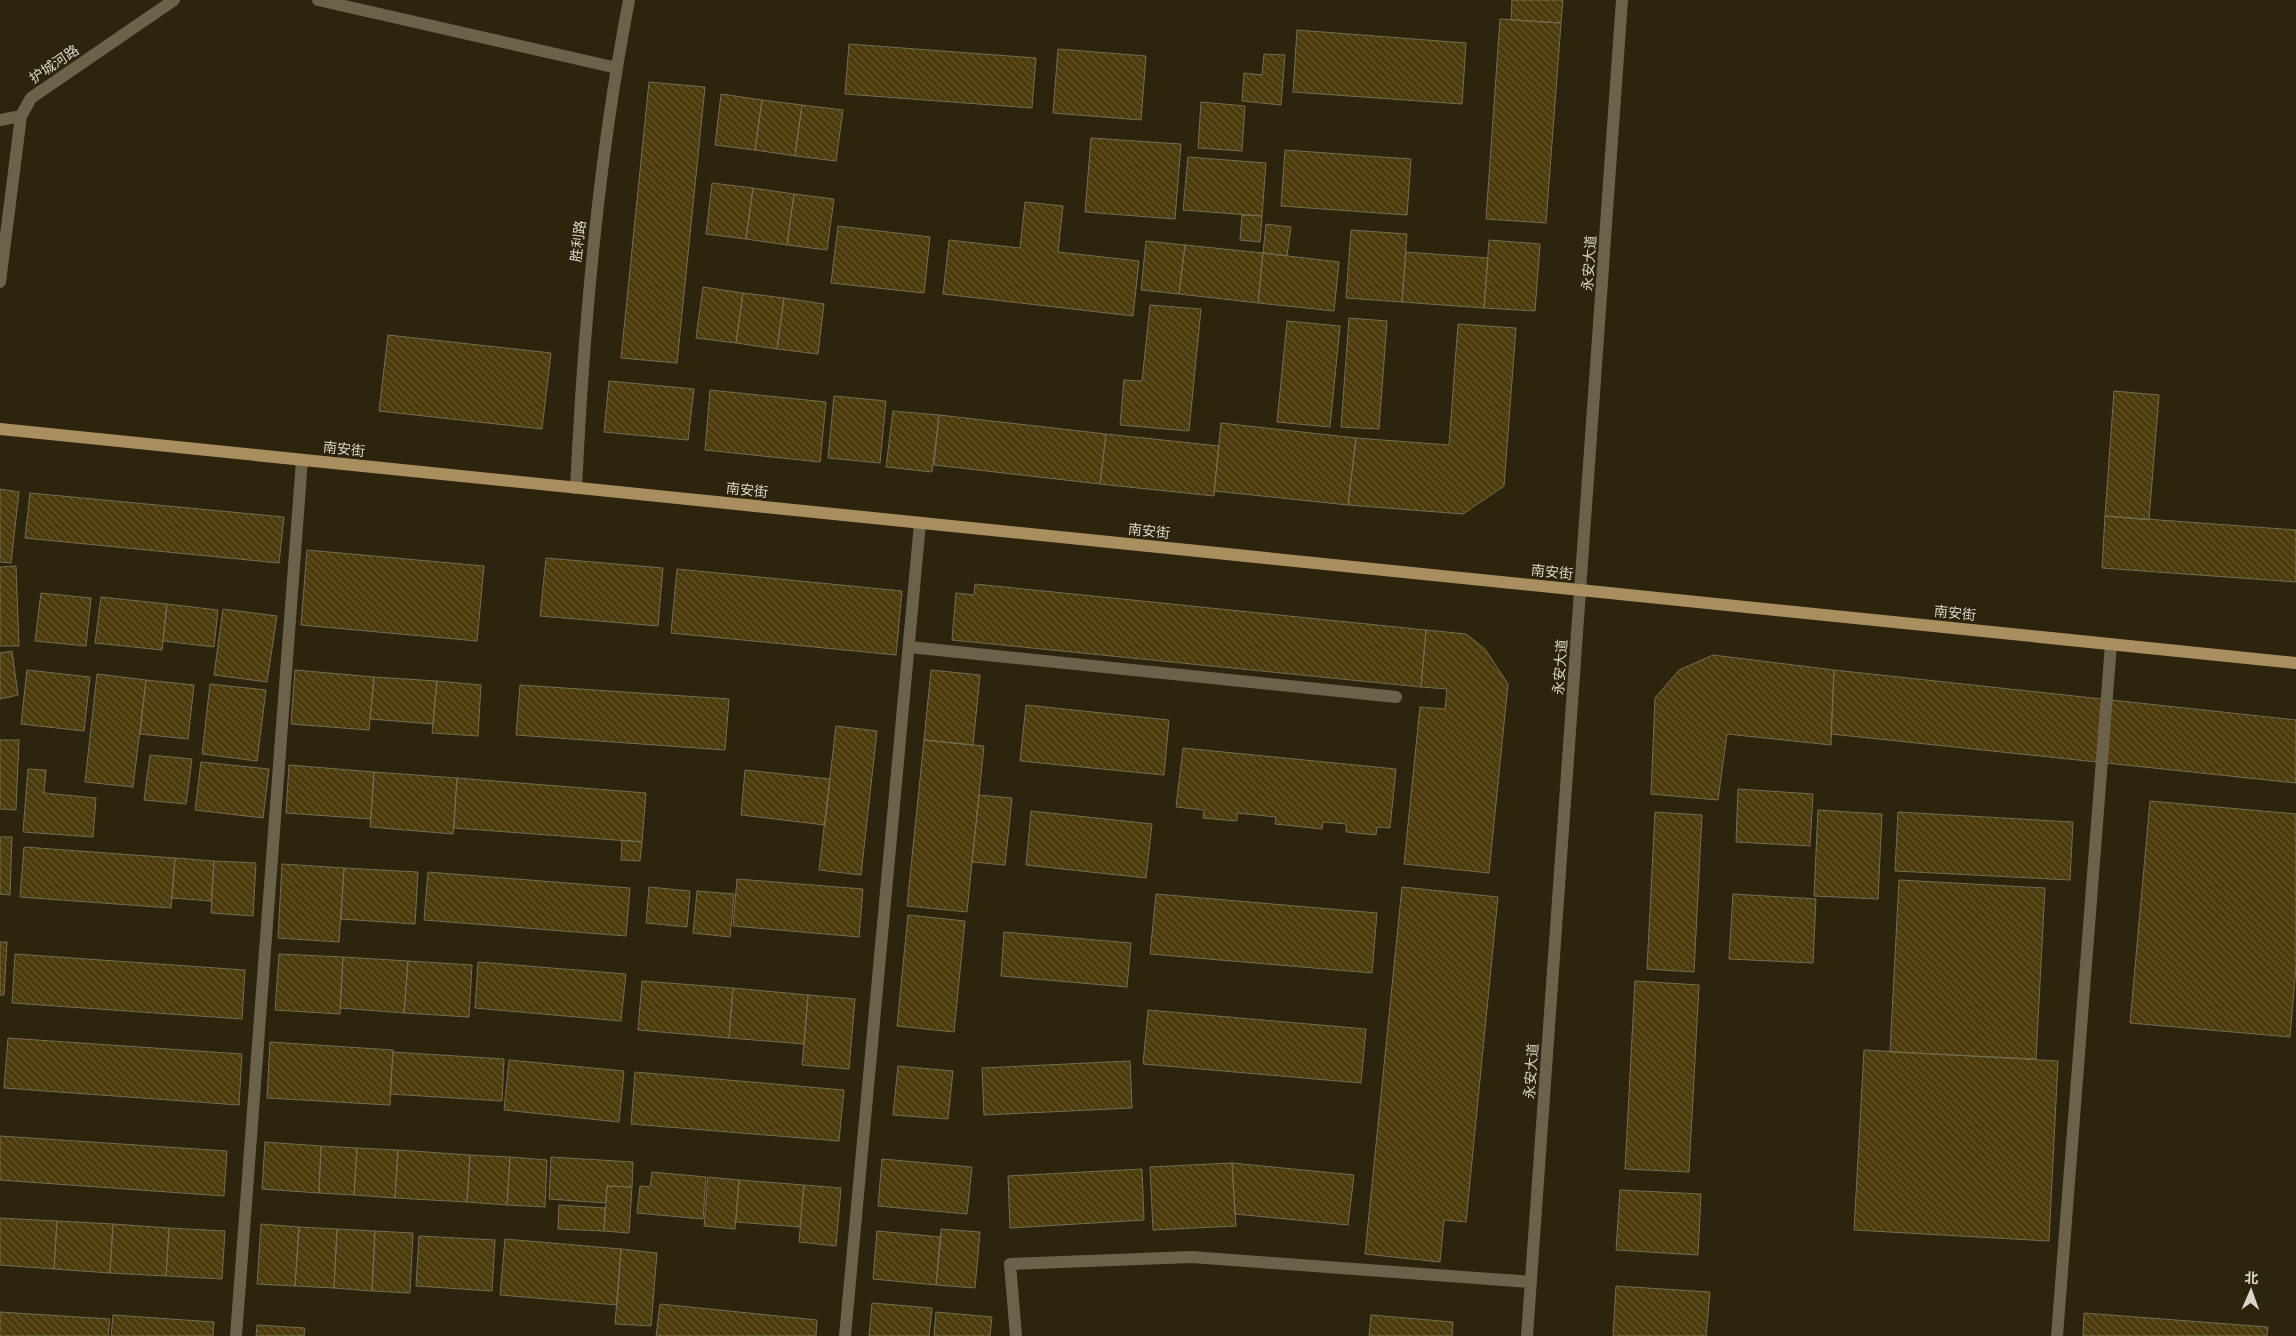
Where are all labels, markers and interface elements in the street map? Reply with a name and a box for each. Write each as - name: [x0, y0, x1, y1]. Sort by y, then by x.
- street label: 护城河路: [26, 42, 82, 86]
- street label: 胜利路: [568, 219, 588, 263]
- street label: 永安大道: [1579, 235, 1599, 291]
- street label: 南安街: [322, 439, 366, 459]
- street label: 南安街: [725, 480, 769, 500]
- street label: 南安街: [1127, 521, 1171, 541]
- street label: 南安街: [1530, 562, 1574, 582]
- street label: 南安街: [1933, 603, 1977, 623]
- street label: 永安大道: [1550, 639, 1570, 695]
- street label: 永安大道: [1521, 1043, 1541, 1099]
- north arrow: [2226, 1266, 2276, 1316]
- text: 北: [2244, 1270, 2259, 1286]

